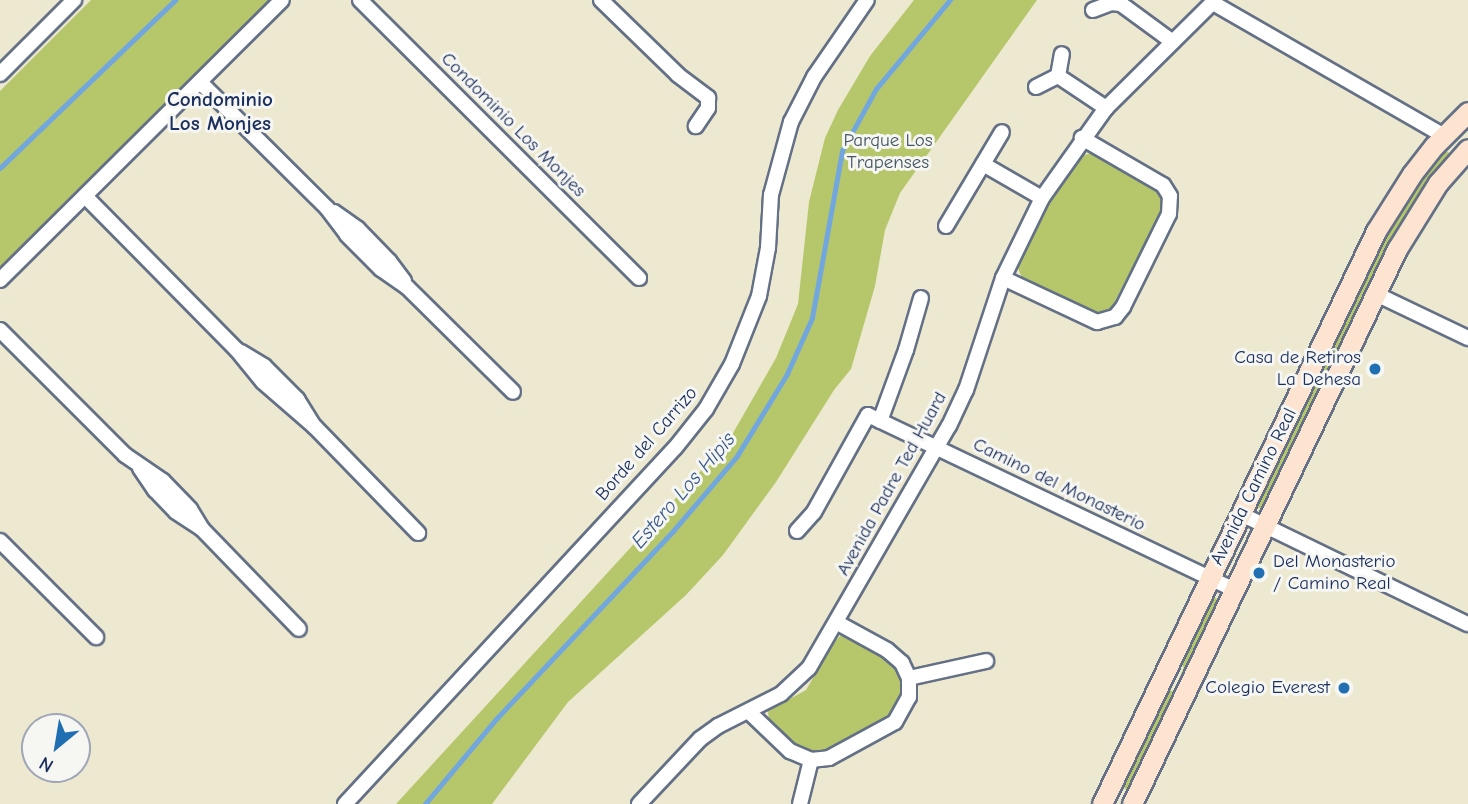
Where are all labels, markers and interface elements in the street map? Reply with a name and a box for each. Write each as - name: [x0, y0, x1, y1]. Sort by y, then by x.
- street label: Condominio Los Monjes: [436, 48, 590, 202]
- district label: Condominio Los Monjes: [167, 86, 273, 136]
- park label: Parque Los Trapenses: [843, 130, 933, 174]
- place label: Casa de Retiros La Dehesa: [1234, 347, 1361, 391]
- marker: Casa de Retiros La Dehesa: [1367, 361, 1383, 377]
- street label: Borde del Carrizo: [591, 382, 703, 506]
- street label: Avenida Padre Ted Huard: [832, 388, 952, 580]
- street label: Avenida Camino Real: [1206, 405, 1302, 569]
- water label: Estero Los Hipis: [626, 427, 740, 553]
- street label: Camino del Monasterio: [969, 433, 1149, 537]
- place label: Del Monasterio / Camino Real: [1273, 551, 1395, 595]
- marker: Del Monasterio / Camino Real: [1251, 565, 1267, 581]
- place label: Colegio Everest: [1205, 677, 1330, 699]
- marker: Colegio Everest: [1336, 680, 1352, 696]
- north arrow: [21, 713, 91, 783]
- text: N: [36, 752, 57, 777]

